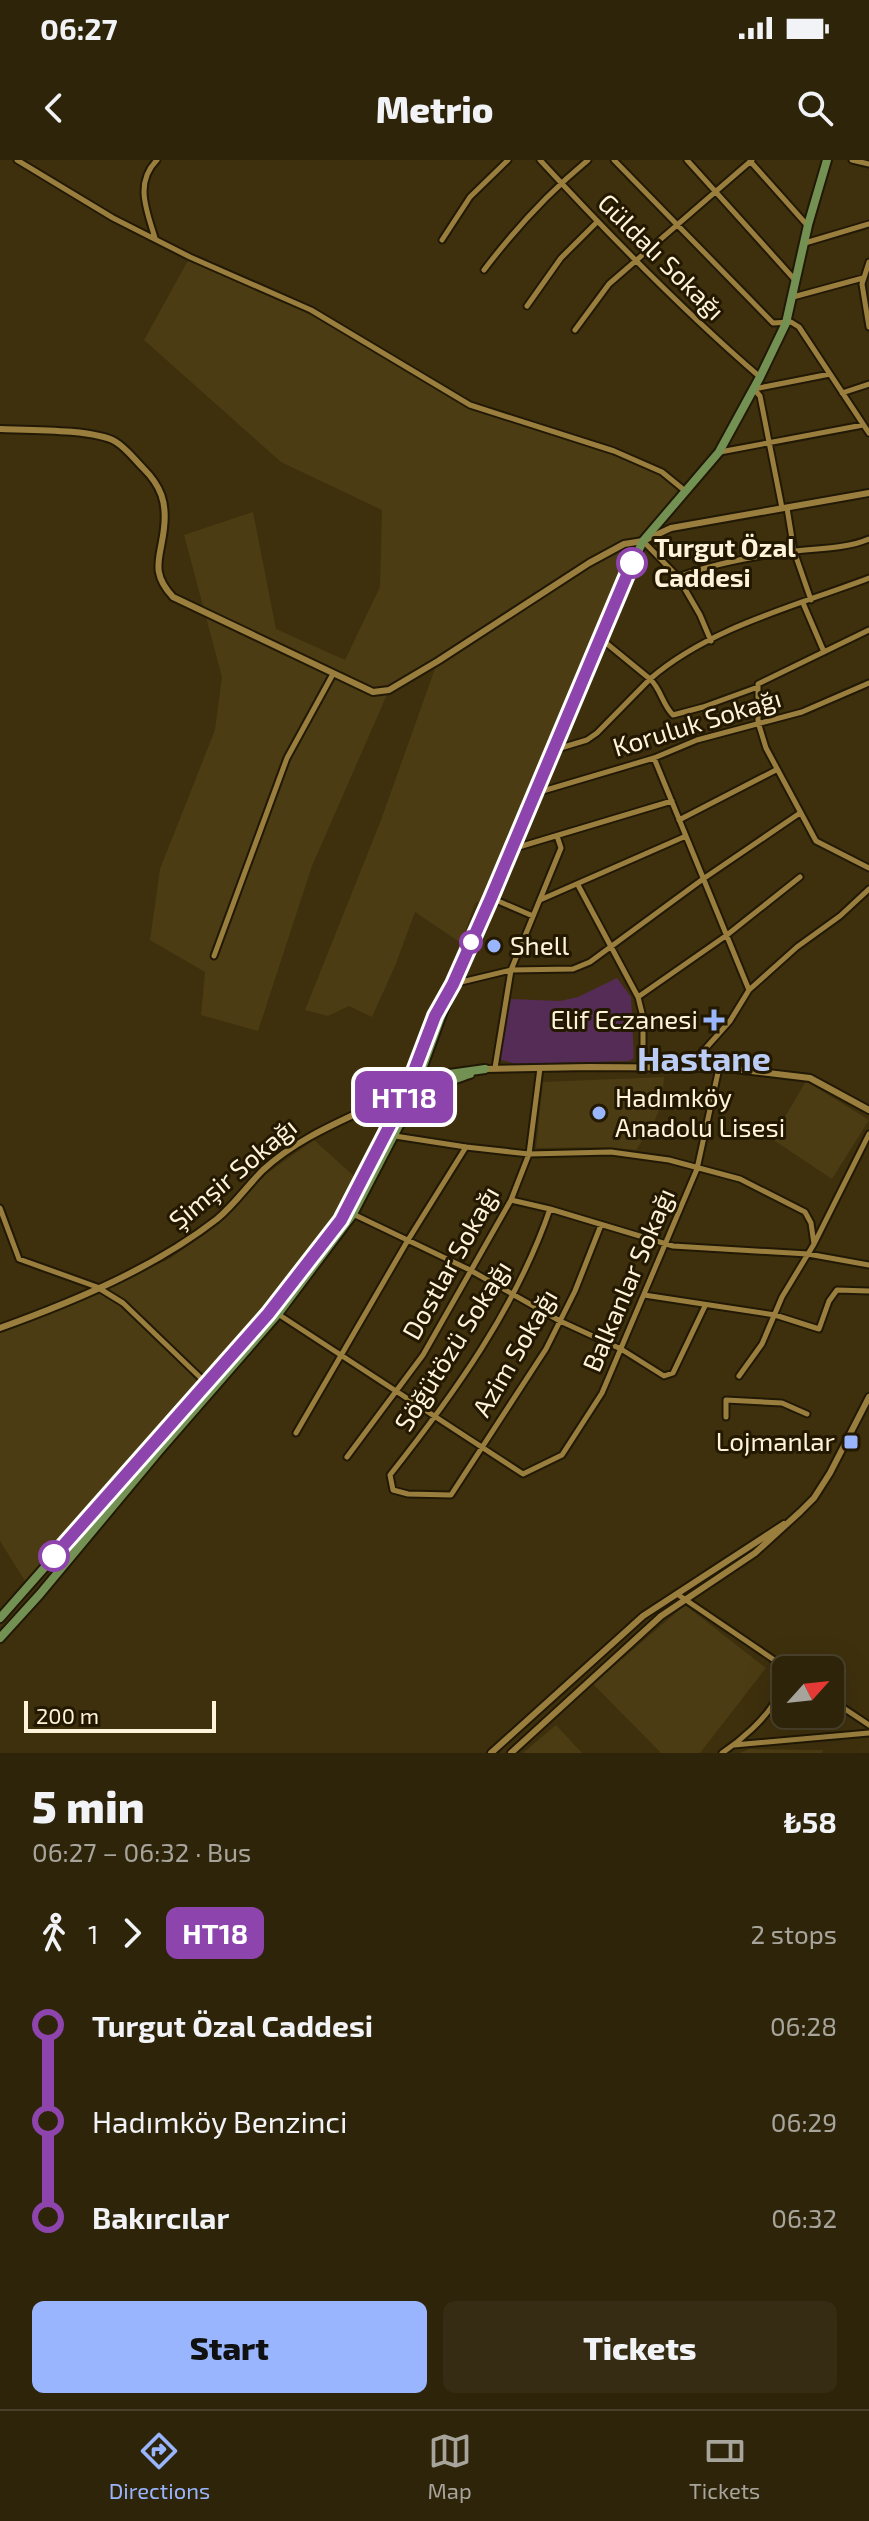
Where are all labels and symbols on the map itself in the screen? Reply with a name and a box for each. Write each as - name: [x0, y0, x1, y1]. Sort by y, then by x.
- street label: Güldalı Sokağı: [592, 186, 732, 326]
- place label: Turgut Özal Caddesi: [654, 531, 796, 592]
- marker: Turgut Özal Caddesi: [617, 548, 647, 578]
- street label: Koruluk Sokağı: [609, 681, 784, 762]
- place label: Shell: [510, 929, 569, 960]
- unlabelled marker: [460, 931, 482, 953]
- marker: Shell: [485, 937, 503, 955]
- place label: Elif Eczanesi: [551, 1003, 698, 1034]
- marker: Elif Eczanesi: [705, 1011, 723, 1029]
- district label: Hastane: [637, 1037, 771, 1078]
- line badge: HT18: [348, 1071, 460, 1123]
- place label: Hadımköy Anadolu Lisesi: [615, 1081, 785, 1142]
- marker: Hadımköy Anadolu Lisesi: [590, 1104, 608, 1122]
- street label: Şimşir Sokağı: [162, 1111, 303, 1237]
- street label: Dostlar Sokağı: [395, 1180, 505, 1344]
- street label: Balkanlar Sokağı: [575, 1183, 680, 1376]
- street label: Söğütözü Sokağı: [387, 1254, 517, 1436]
- street label: Azim Sokağı: [465, 1283, 563, 1422]
- place label: Lojmanlar: [716, 1425, 835, 1456]
- marker: Lojmanlar: [842, 1433, 860, 1451]
- unlabelled marker: [39, 1541, 69, 1571]
- north arrow: [772, 1656, 844, 1728]
- scale bar: [24, 1697, 216, 1733]

